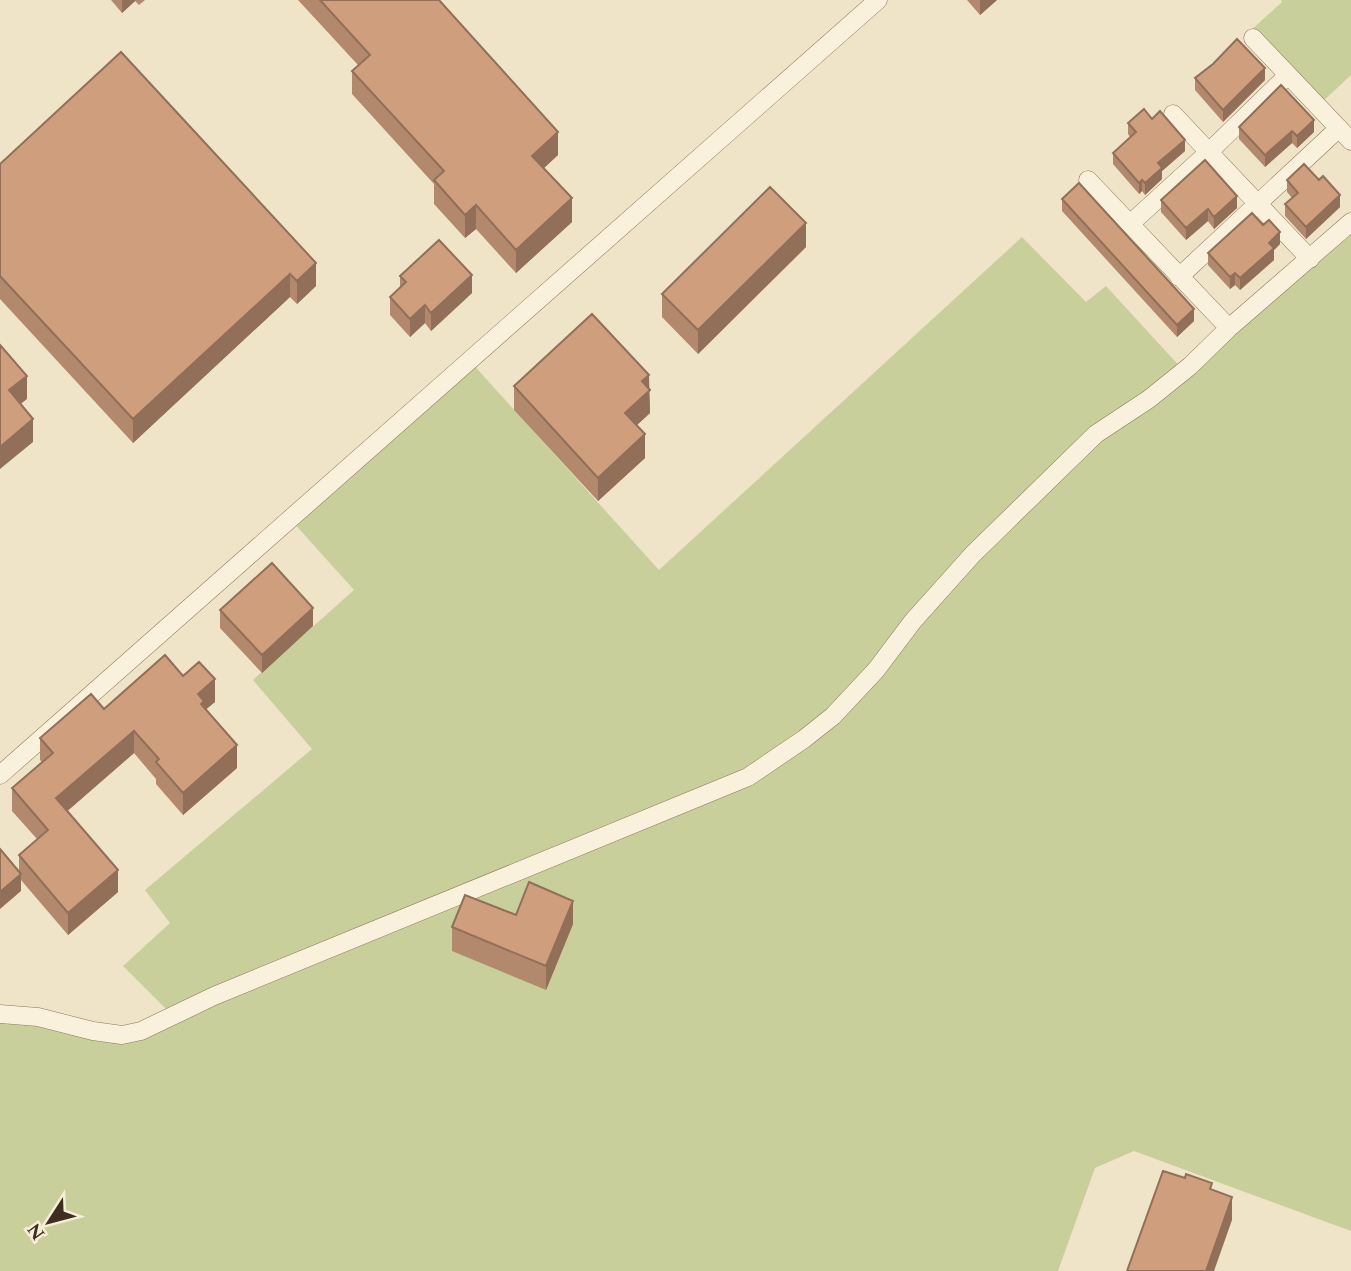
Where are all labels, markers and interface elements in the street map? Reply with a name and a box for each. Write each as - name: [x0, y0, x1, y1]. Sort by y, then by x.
- north arrow: [14, 1187, 84, 1257]
- text: N: [20, 1216, 53, 1246]

